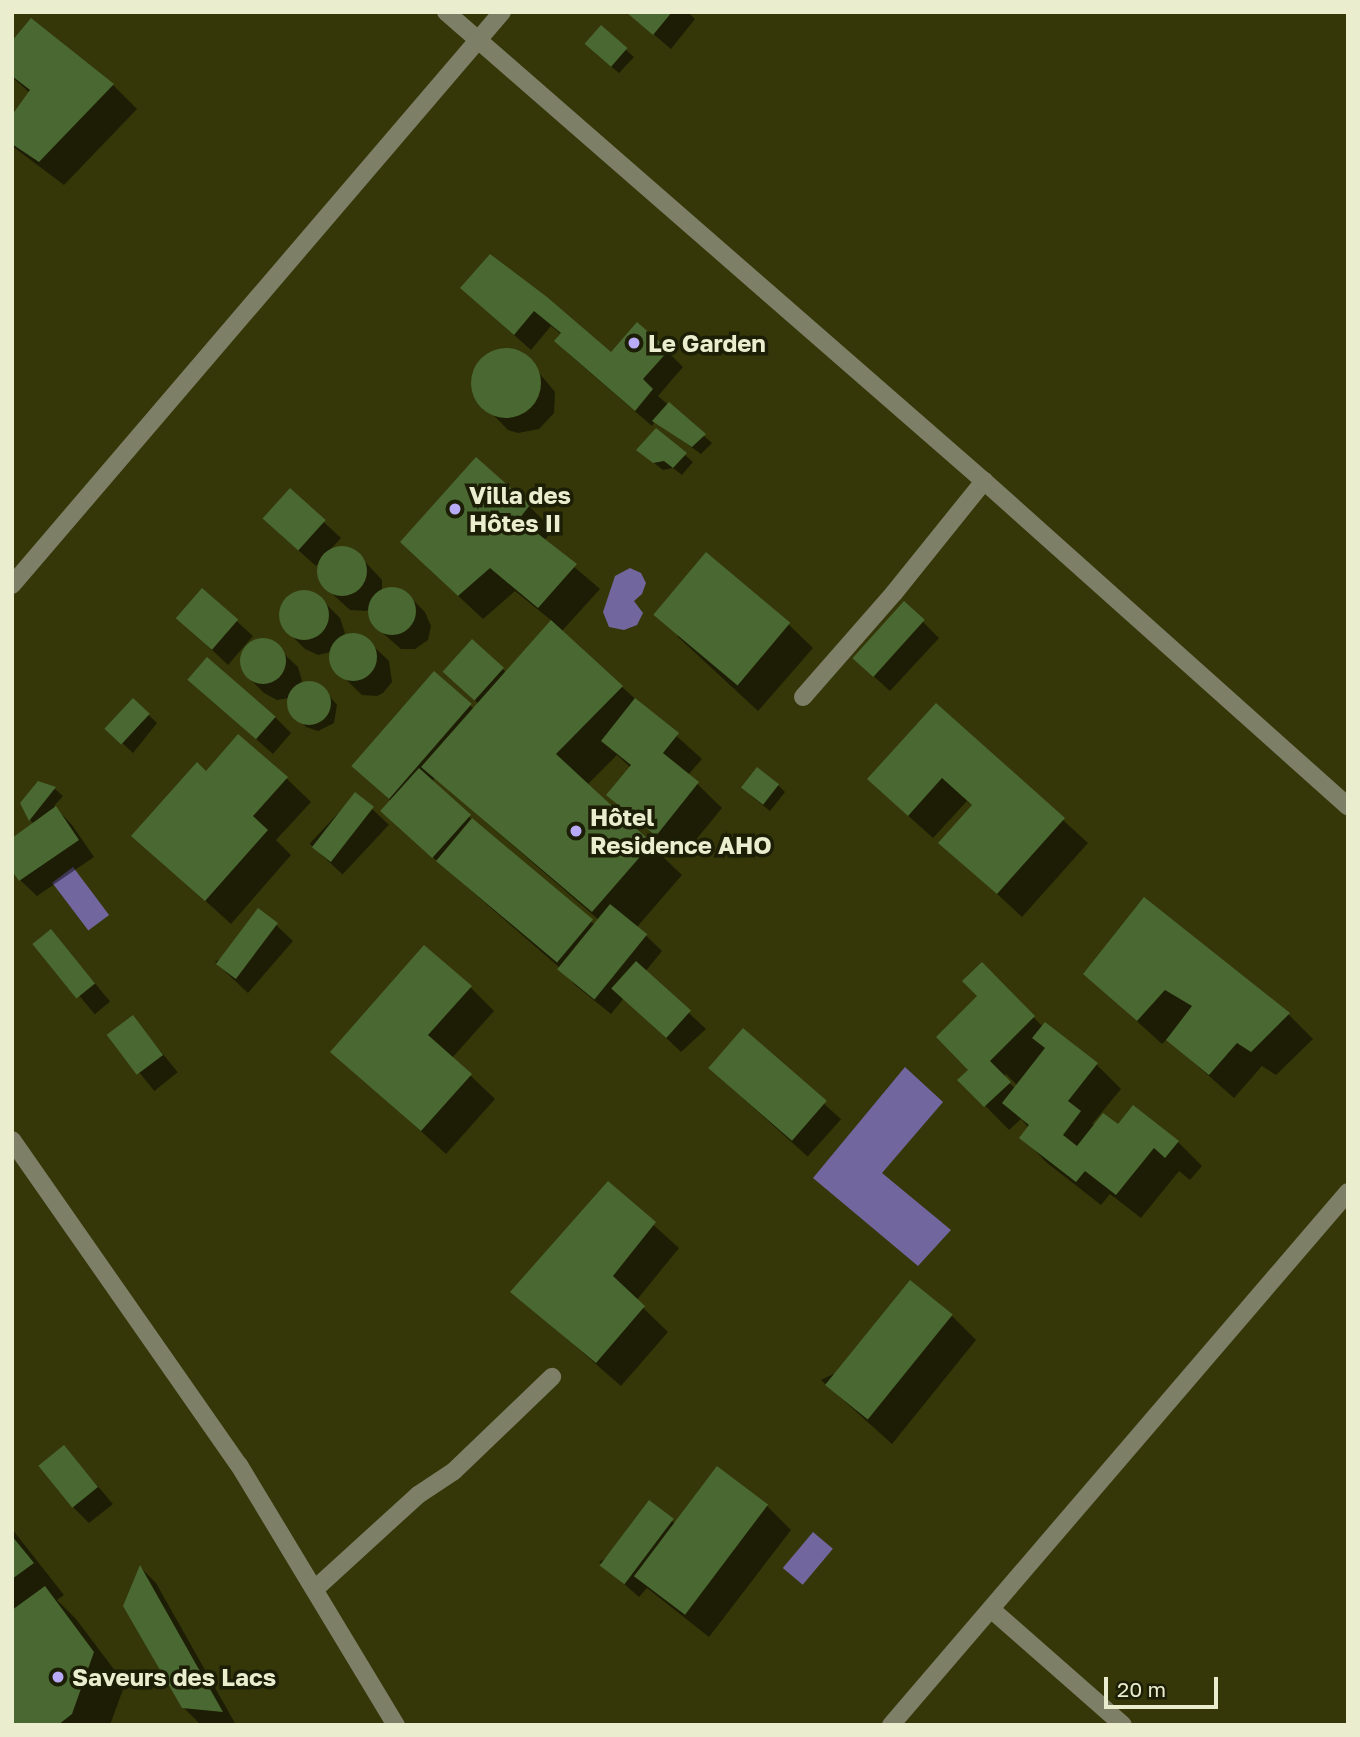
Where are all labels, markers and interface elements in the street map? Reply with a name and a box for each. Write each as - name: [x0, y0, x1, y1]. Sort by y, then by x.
- place label: Le Garden: [648, 329, 766, 357]
- marker: Le Garden: [626, 335, 642, 351]
- place label: Villa des Hôtes II: [469, 481, 571, 537]
- marker: Villa des Hôtes II: [447, 501, 463, 517]
- place label: Hôtel Residence AHO: [590, 803, 772, 859]
- marker: Hôtel Residence AHO: [568, 823, 584, 839]
- place label: Saveurs des Lacs: [72, 1663, 276, 1691]
- scale bar: [1108, 1664, 1222, 1708]
- marker: Saveurs des Lacs: [50, 1669, 66, 1685]
- text: 20 m: [1117, 1676, 1166, 1702]

